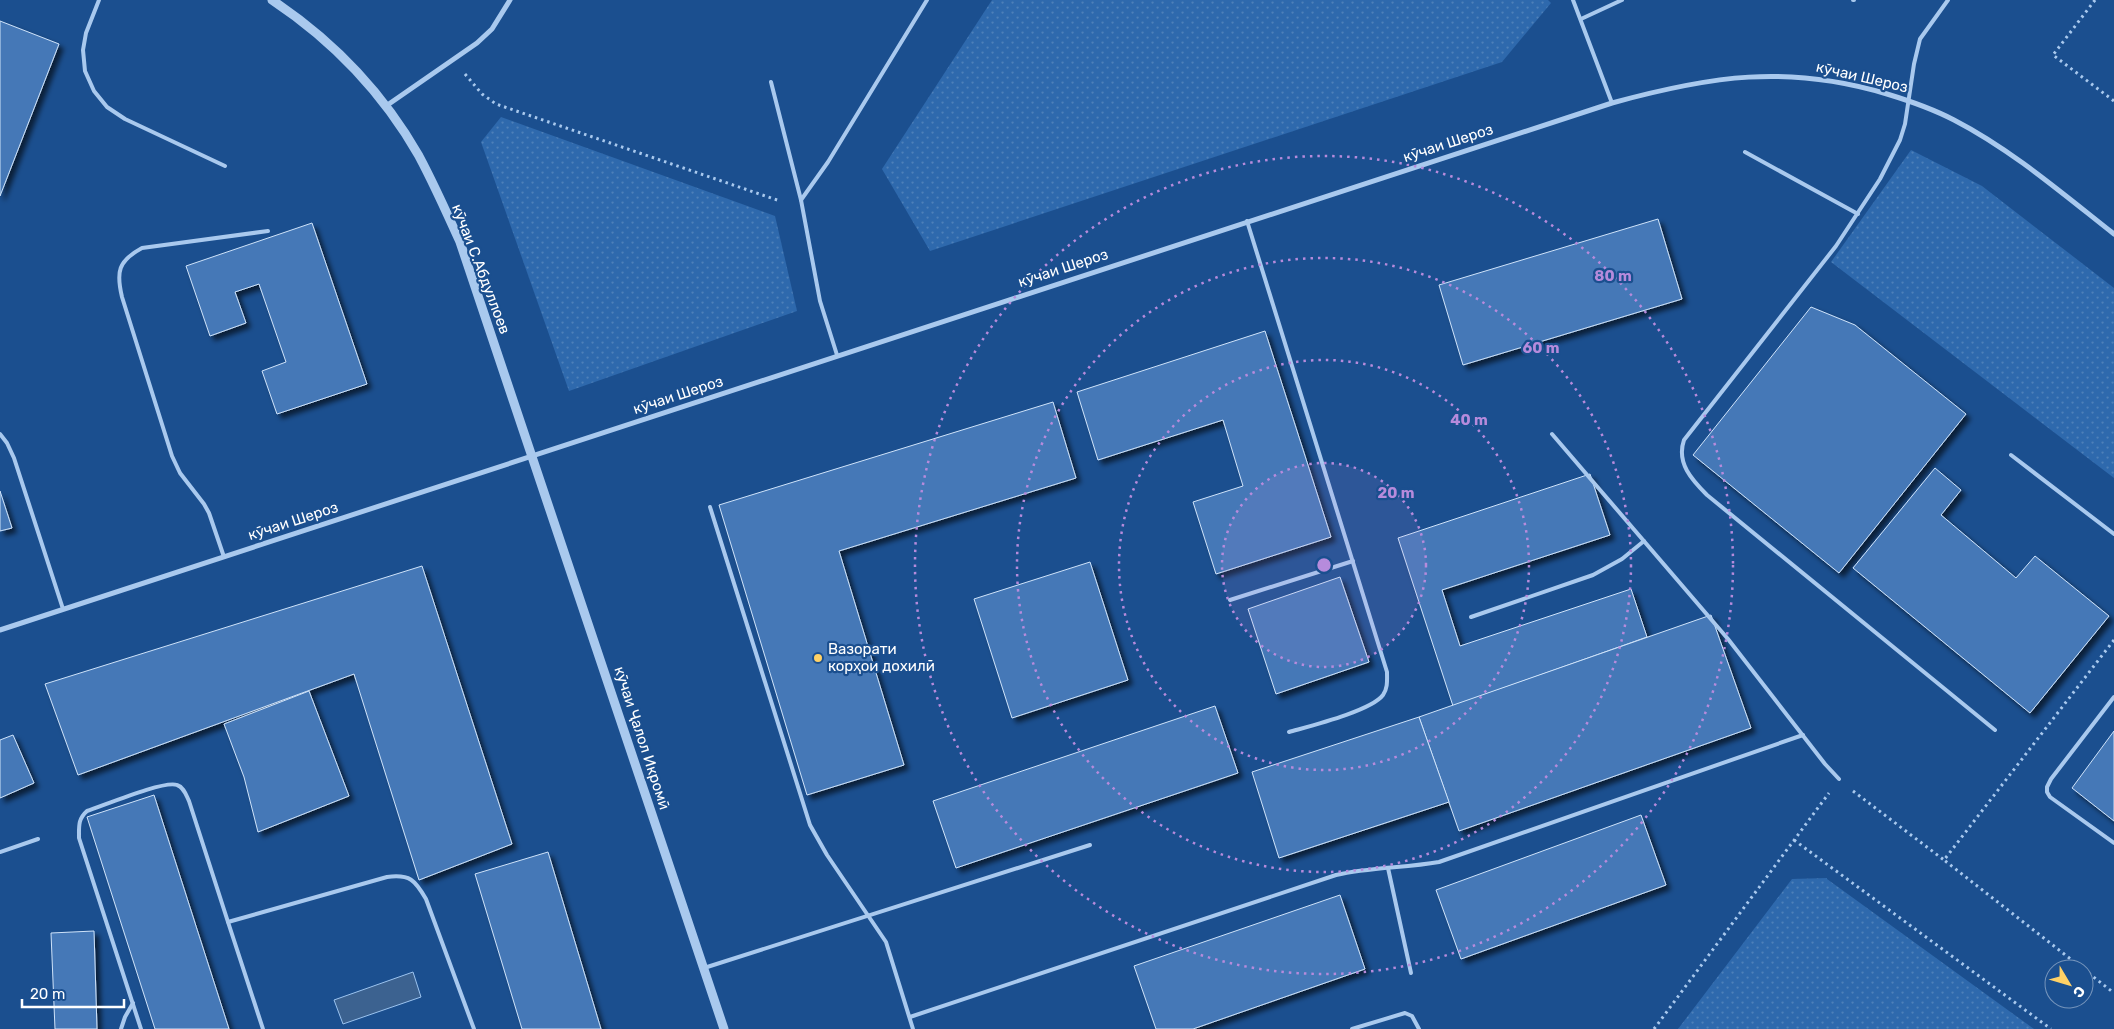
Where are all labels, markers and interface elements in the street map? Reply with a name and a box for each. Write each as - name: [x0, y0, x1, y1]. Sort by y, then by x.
- street label: кӯчаи Шероз: [1814, 58, 1910, 96]
- street label: кӯчаи Шероз: [1401, 120, 1496, 166]
- street label: кӯчаи С.Абдуллоев: [448, 201, 514, 337]
- street label: кӯчаи Шероз: [1016, 245, 1111, 291]
- text: 80 m: [1594, 267, 1632, 285]
- text: 60 m: [1523, 339, 1559, 357]
- street label: кӯчаи Шероз: [631, 372, 726, 418]
- text: 40 m: [1450, 411, 1488, 429]
- text: 20 m: [1378, 484, 1414, 502]
- street label: кӯчаи Шероз: [246, 498, 341, 544]
- centre of rings: [1315, 556, 1333, 574]
- place label: Вазорати корҳои дохилӣ: [828, 640, 935, 675]
- marker: Вазорати корҳои дохилӣ: [812, 652, 824, 664]
- street label: кӯчаи Ҷалол Икромӣ: [610, 664, 674, 812]
- north arrow: [2044, 959, 2094, 1009]
- scale bar: [22, 976, 125, 1008]
- text: С: [2069, 983, 2089, 1001]
- text: 20 m: [30, 985, 65, 1003]

